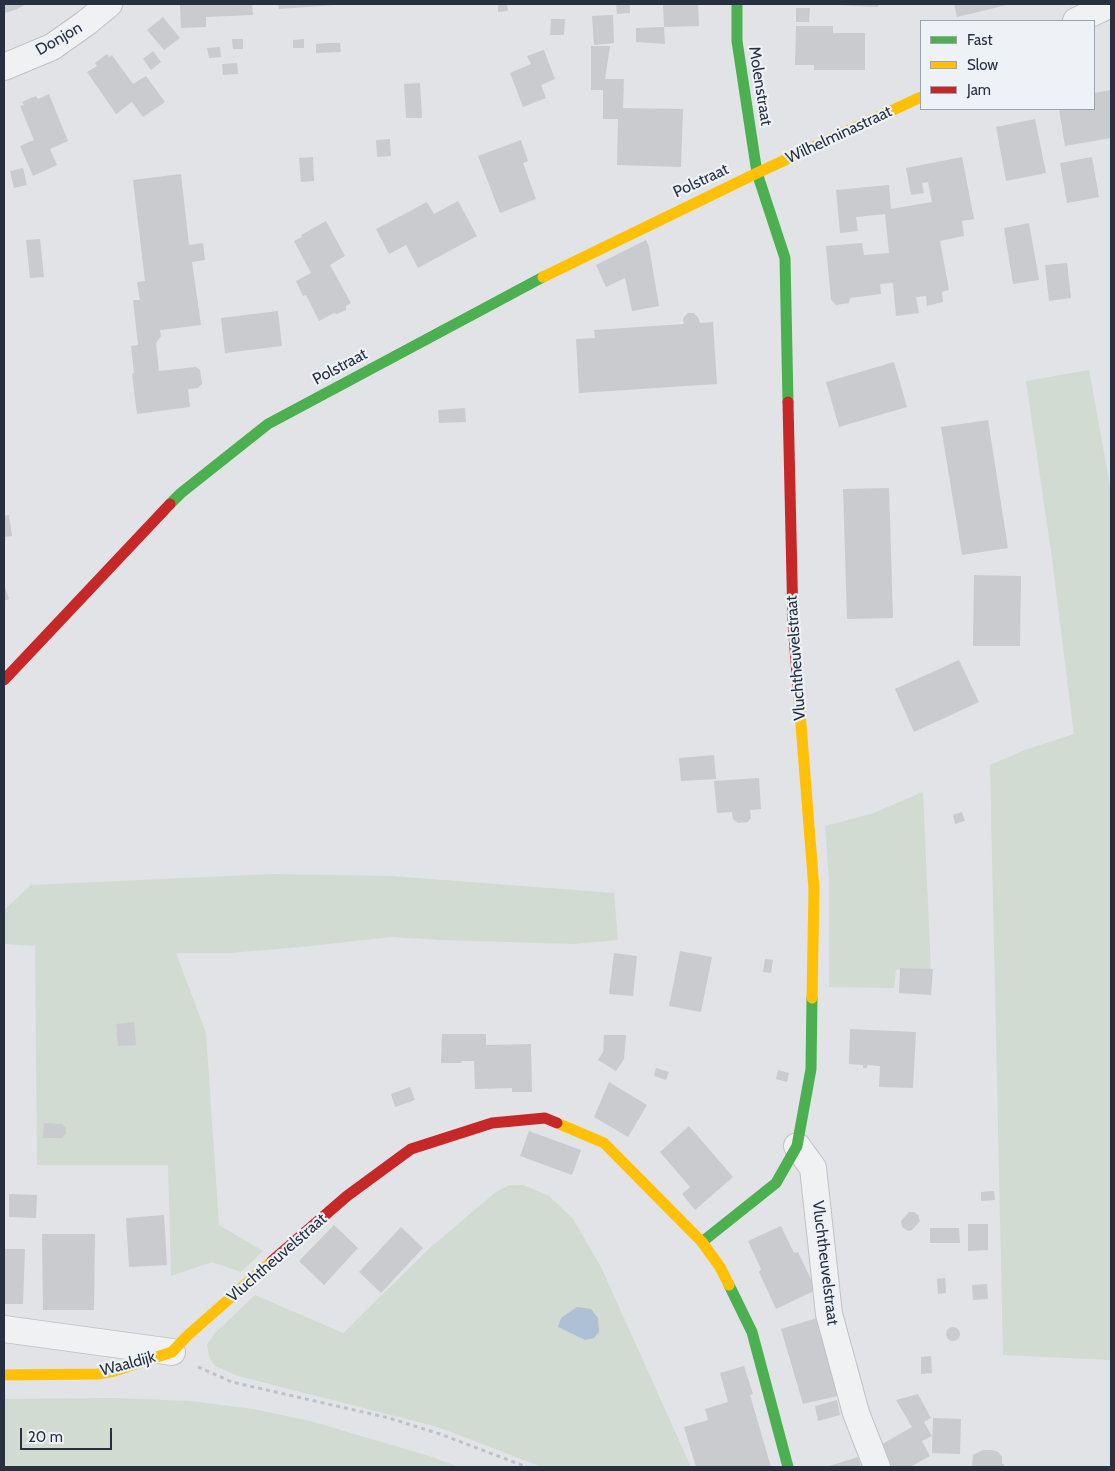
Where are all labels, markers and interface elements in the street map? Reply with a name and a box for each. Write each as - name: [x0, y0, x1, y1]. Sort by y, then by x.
- street label: Donjon: [32, 18, 86, 60]
- legend: [920, 20, 1095, 110]
- text: Fast: [967, 31, 992, 49]
- street label: Molenstraat: [744, 45, 776, 127]
- text: Slow: [967, 56, 998, 74]
- text: Jam: [967, 81, 991, 99]
- street label: Wilhelminastraat: [783, 102, 895, 168]
- street label: Polstraat: [670, 160, 732, 202]
- street label: Polstraat: [309, 345, 371, 389]
- street label: Vluchtheuvelstraat: [782, 595, 810, 721]
- street label: Vluchtheuvelstraat: [808, 1199, 842, 1327]
- street label: Vluchtheuvelstraat: [223, 1210, 331, 1306]
- street label: Waaldijk: [98, 1347, 158, 1381]
- scale bar: [22, 1418, 115, 1450]
- text: 20 m: [28, 1428, 63, 1446]

